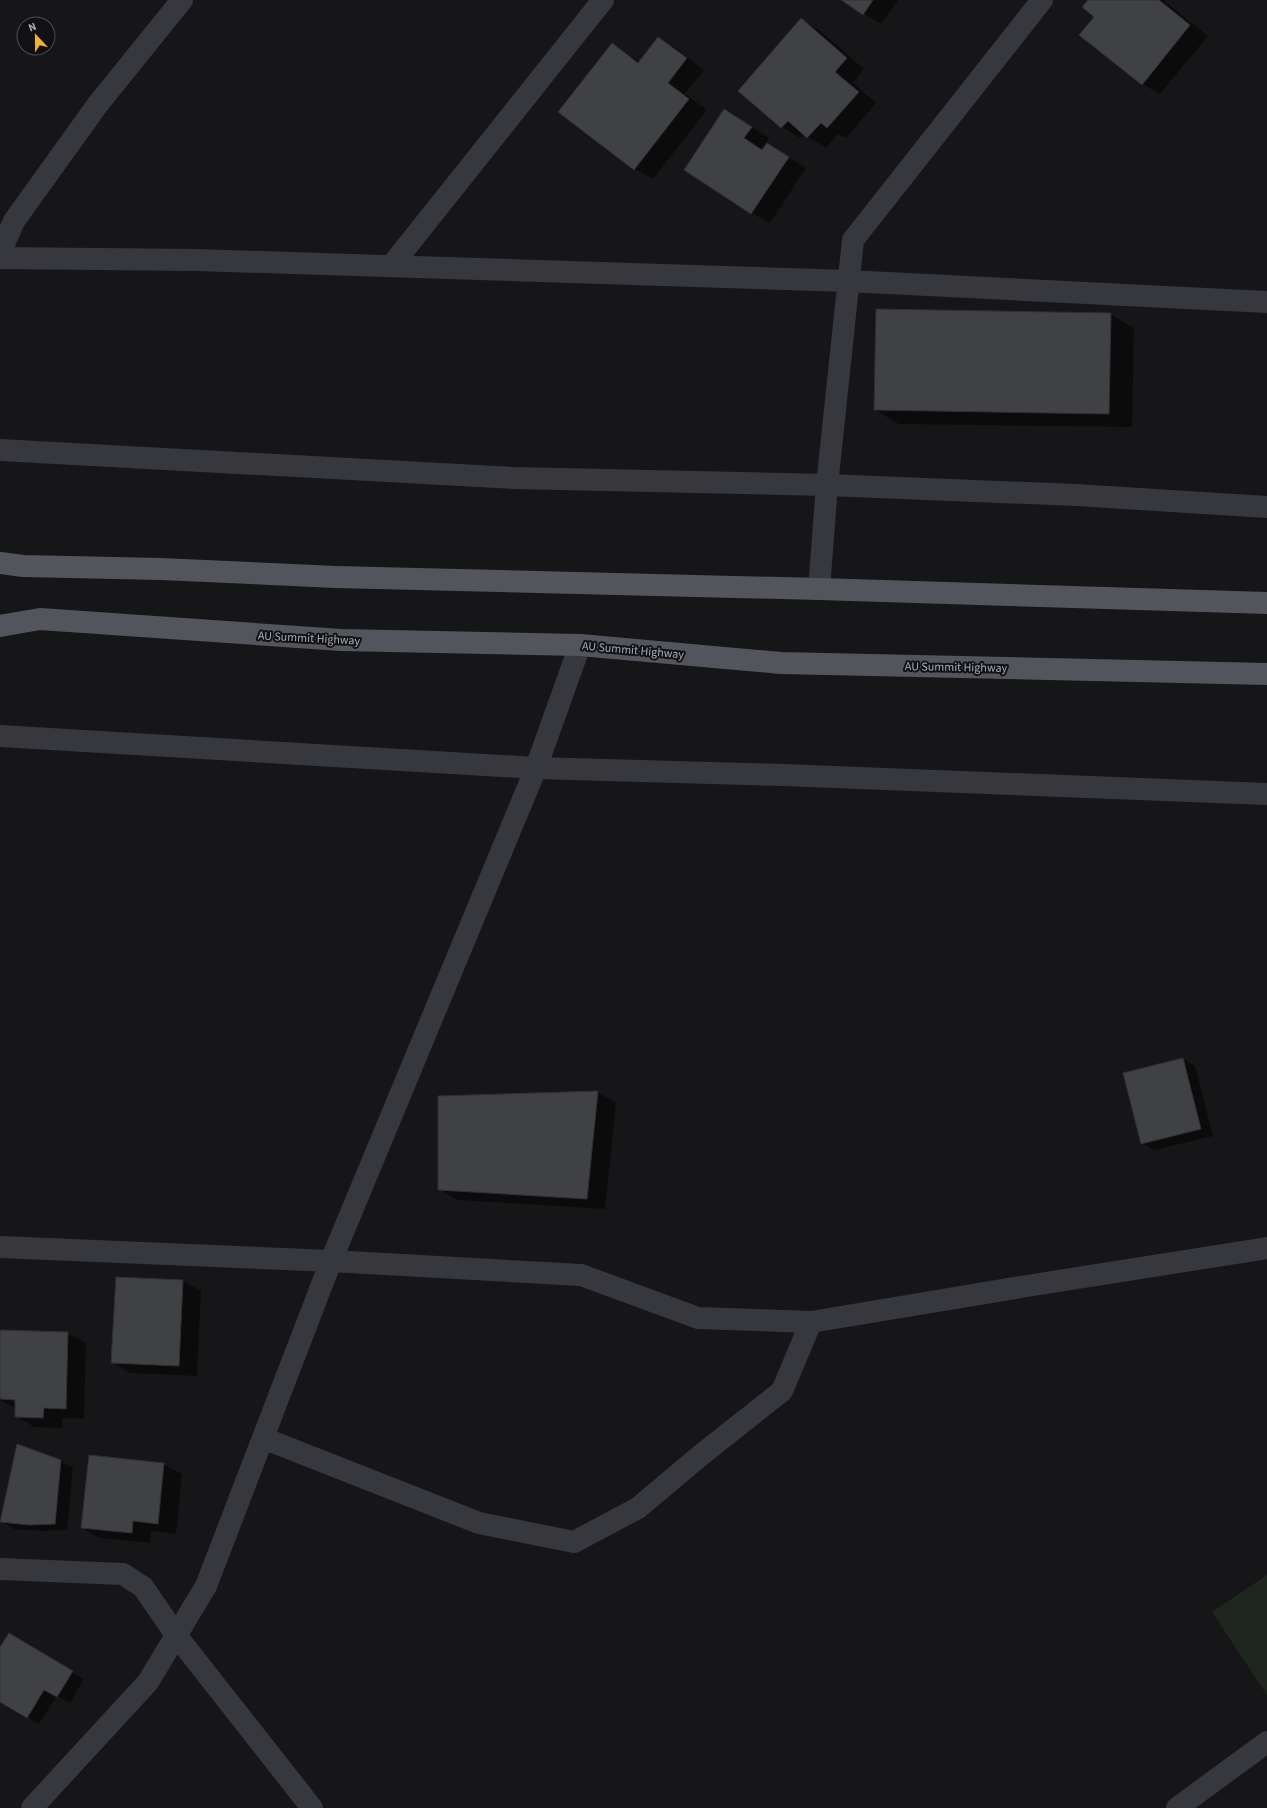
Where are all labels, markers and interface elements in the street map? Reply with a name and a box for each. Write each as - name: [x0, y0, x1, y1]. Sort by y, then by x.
- north arrow: [16, 16, 56, 56]
- text: N: [26, 19, 39, 36]
- street label: AU Summit Highway: [257, 627, 361, 650]
- street label: AU Summit Highway: [581, 638, 685, 663]
- street label: AU Summit Highway: [905, 658, 1008, 677]

